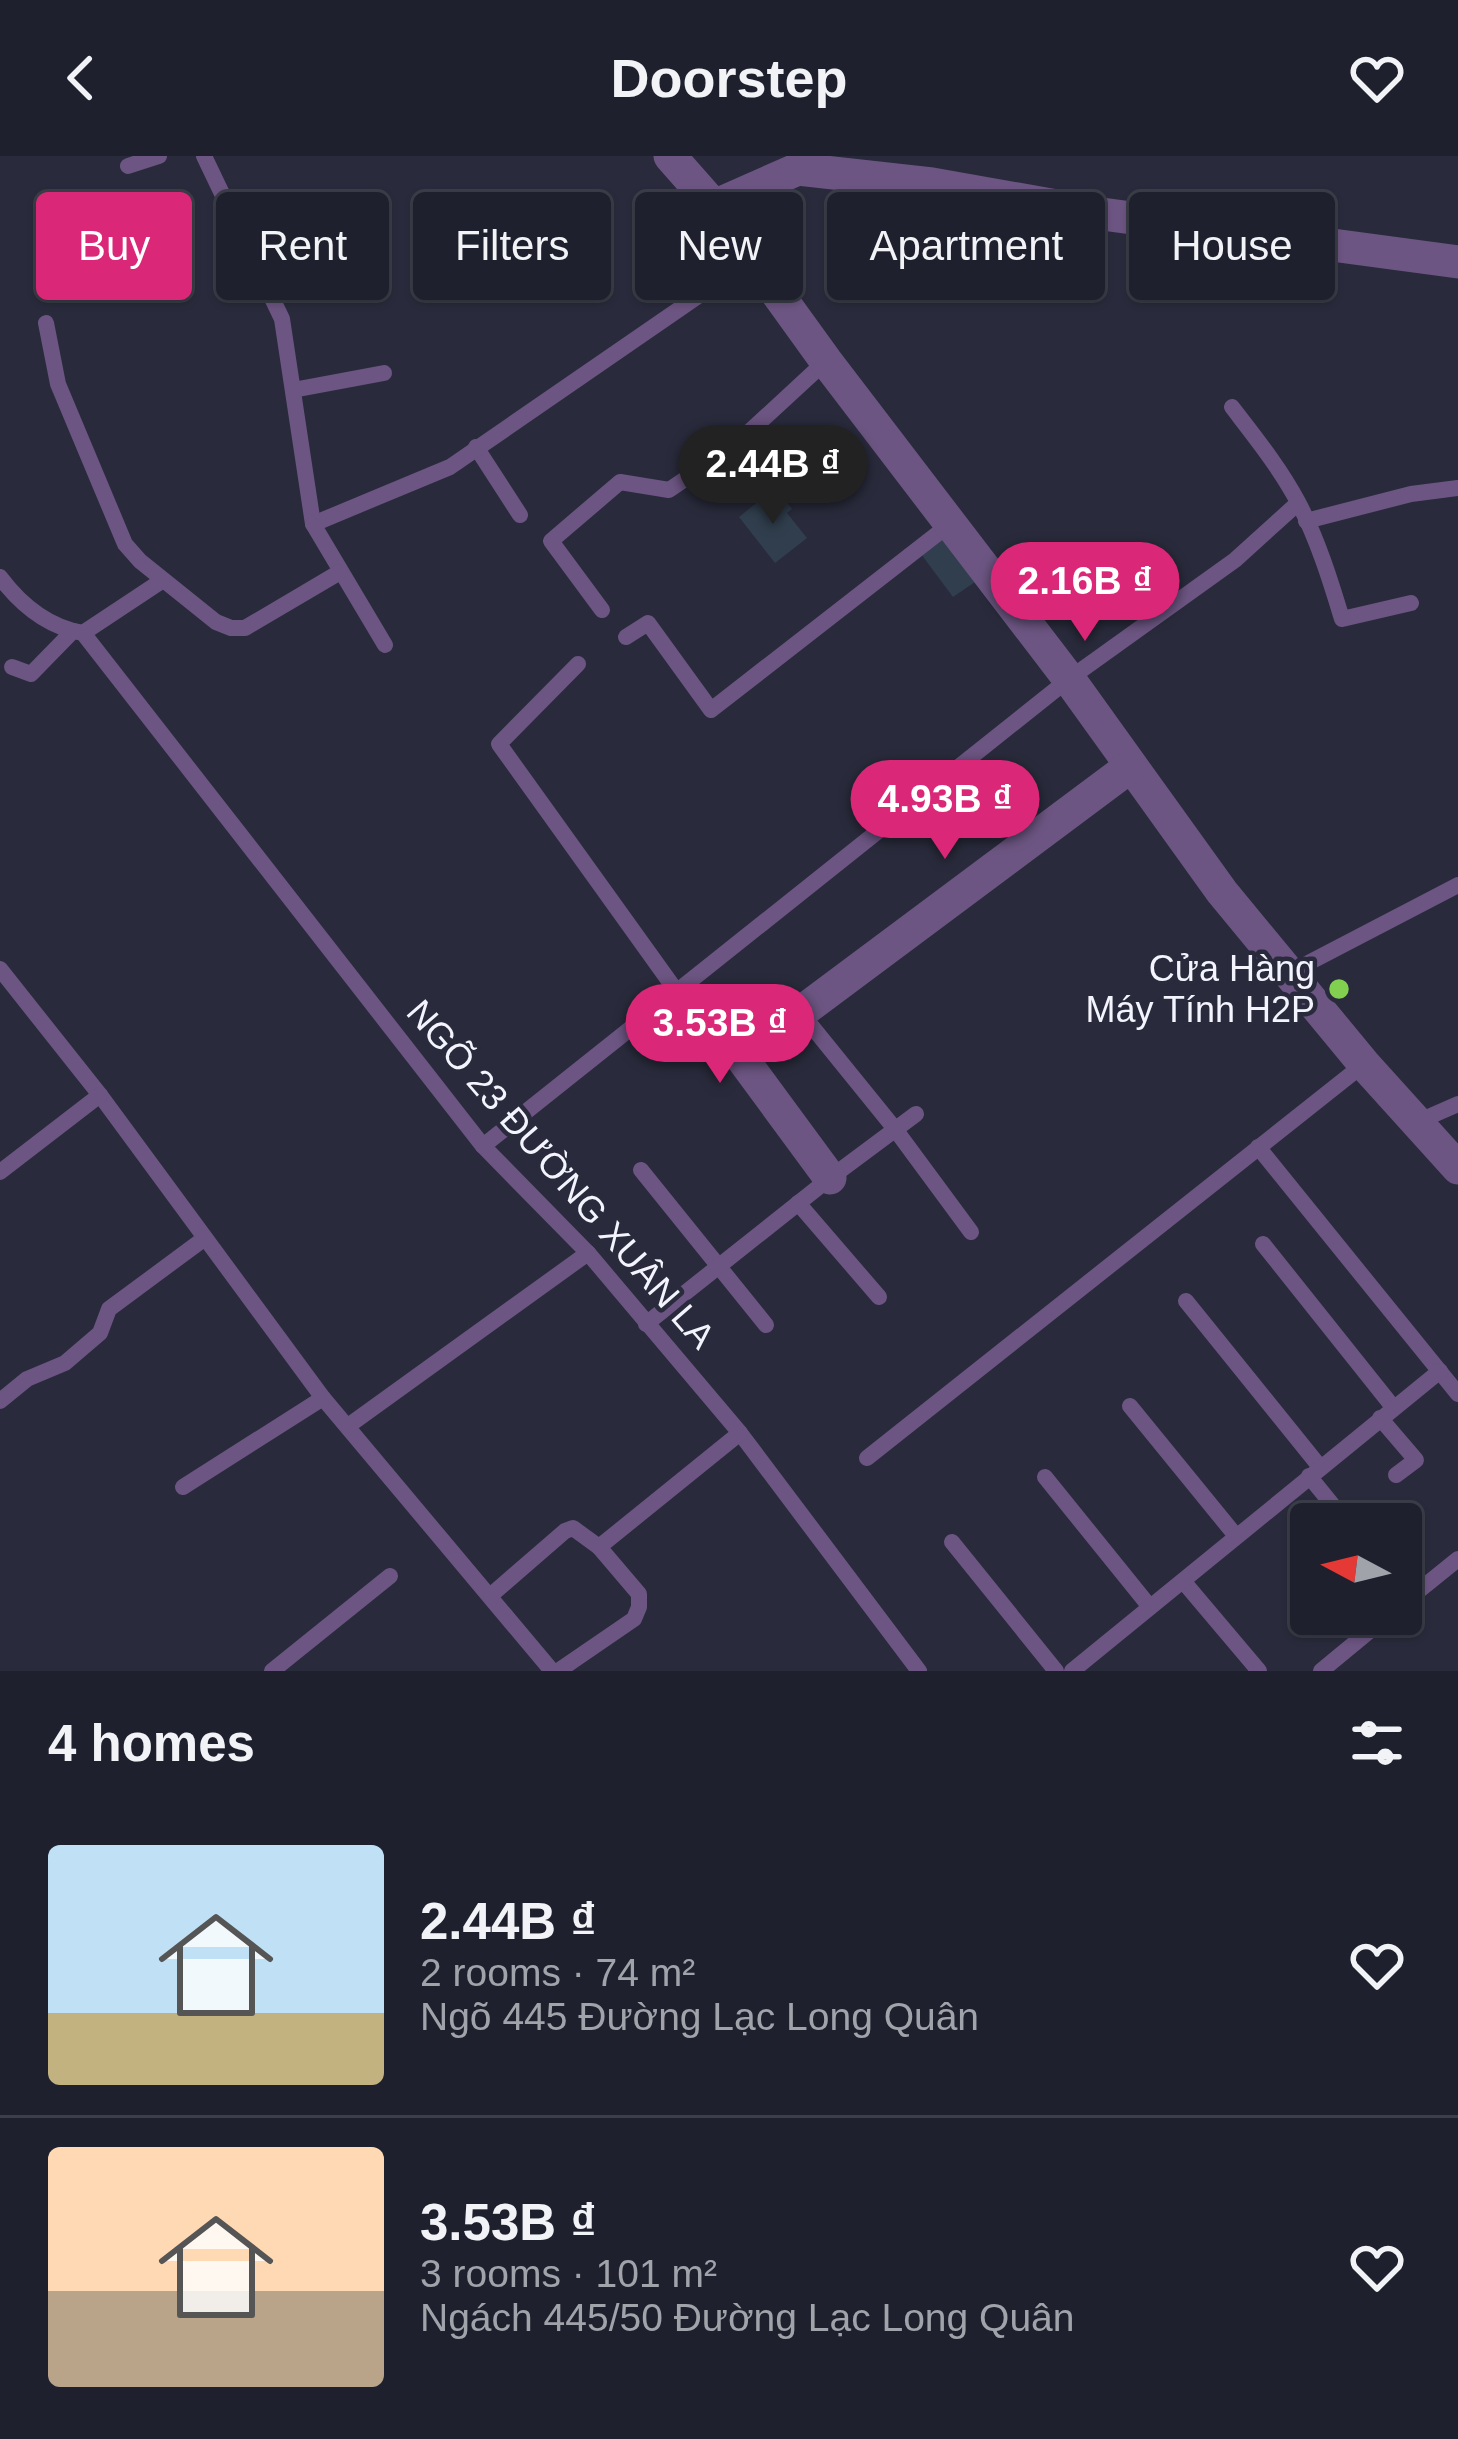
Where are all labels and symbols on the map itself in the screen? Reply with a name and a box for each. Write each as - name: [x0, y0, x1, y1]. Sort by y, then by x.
- pin: 2.44B ₫: [662, 425, 884, 527]
- pin: 2.16B ₫: [974, 542, 1196, 644]
- pin: 4.93B ₫: [834, 760, 1056, 862]
- place label: Cửa Hàng Máy Tính H2P: [1086, 948, 1315, 1030]
- marker: Cửa Hàng Máy Tính H2P: [1326, 976, 1352, 1002]
- pin: 3.53B ₫: [609, 984, 831, 1086]
- street label: NGÕ 23 ĐƯỜNG XUÂN LA: [399, 992, 723, 1356]
- north arrow: [1290, 1503, 1422, 1635]

